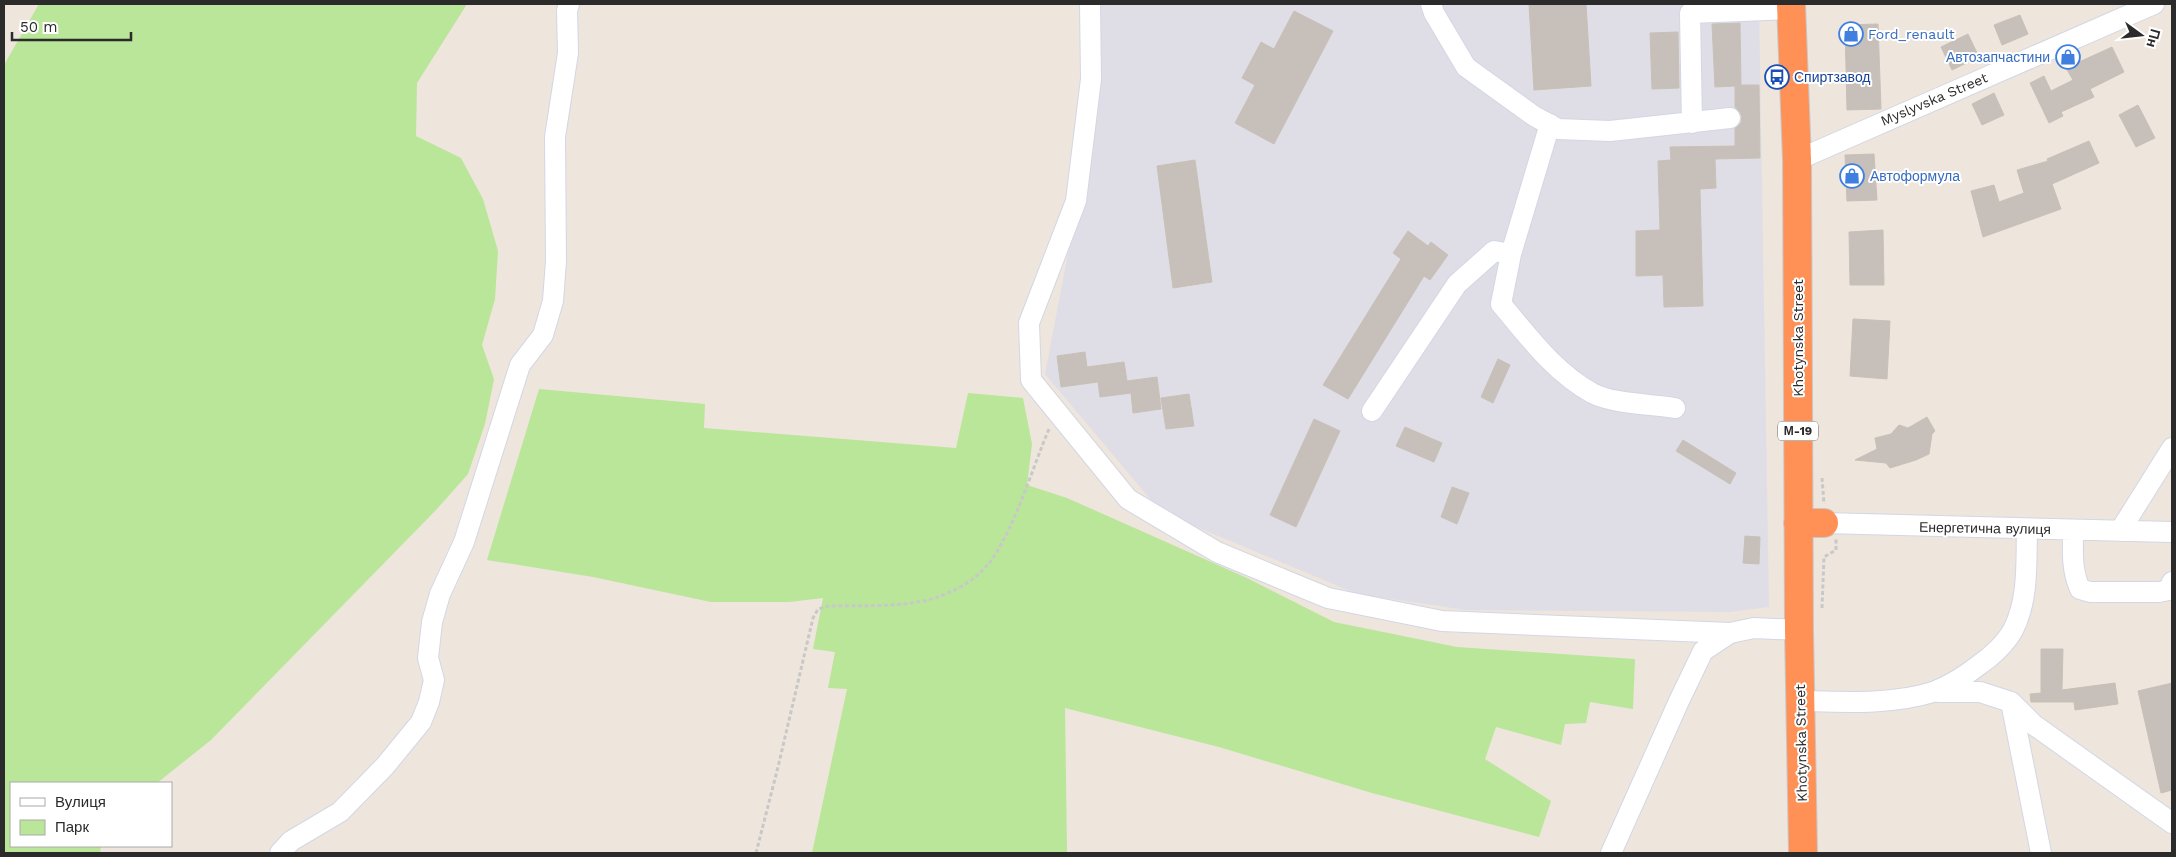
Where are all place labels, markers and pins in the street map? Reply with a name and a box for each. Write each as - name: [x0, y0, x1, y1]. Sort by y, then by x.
- shop icon: Ford_renault: [1838, 21, 1864, 47]
- place label: Ford_renault: [1868, 26, 1955, 42]
- shop icon: Автозапчастини: [2055, 44, 2081, 70]
- place label: Автозапчастини: [1946, 49, 2050, 65]
- bus stop icon: Спиртзавод: [1764, 64, 1790, 90]
- place label: Спиртзавод: [1794, 69, 1871, 85]
- shop icon: Автоформула: [1839, 163, 1865, 189]
- place label: Автоформула: [1870, 168, 1960, 184]

